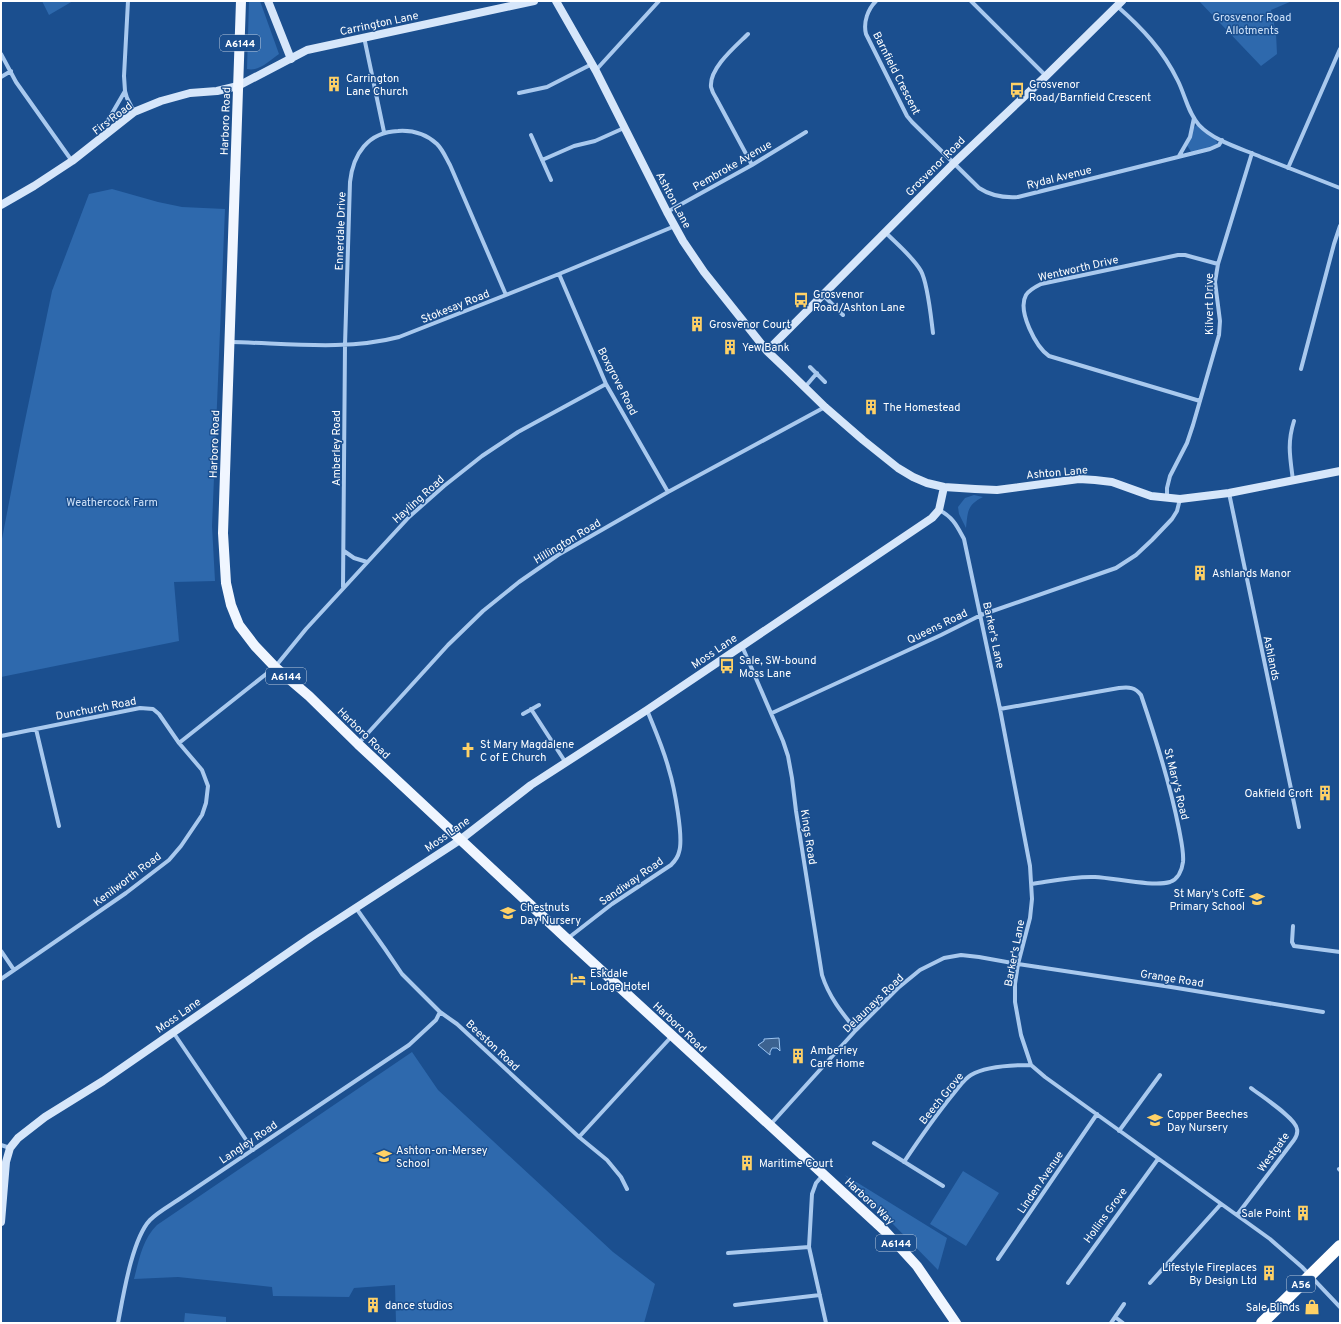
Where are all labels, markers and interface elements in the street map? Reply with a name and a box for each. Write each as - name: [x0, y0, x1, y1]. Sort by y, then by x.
- street label: Carrington Lane: [339, 9, 420, 39]
- park label: Grosvenor Road Allotments: [1213, 11, 1291, 38]
- street label: Barnfield Crescent: [869, 30, 923, 117]
- road number: A6144: [220, 35, 260, 51]
- place label: Carrington Lane Church: [346, 72, 408, 99]
- building icon: Carrington Lane Church: [325, 75, 343, 93]
- place label: Grosvenor Road/Barnfield Crescent: [1029, 78, 1151, 105]
- bus stop icon: Grosvenor Road/Barnfield Crescent: [1008, 81, 1026, 99]
- street label: Harboro Road: [218, 87, 234, 155]
- street label: Firs Road: [90, 99, 135, 138]
- street label: Grosvenor Road: [903, 134, 969, 200]
- street label: Pembroke Avenue: [690, 138, 775, 194]
- street label: Rydal Avenue: [1025, 163, 1093, 193]
- street label: Ashton Lane: [652, 170, 694, 231]
- street label: Ennerdale Drive: [333, 191, 349, 271]
- street label: Wentworth Drive: [1037, 253, 1120, 285]
- street label: Kilvert Drive: [1203, 273, 1217, 335]
- street label: Stokesay Road: [419, 287, 492, 327]
- place label: Grosvenor Road/Ashton Lane: [813, 288, 905, 315]
- bus stop icon: Grosvenor Road/Ashton Lane: [792, 291, 810, 309]
- building icon: Grosvenor Court: [688, 315, 706, 333]
- place label: Grosvenor Court: [709, 318, 791, 332]
- building icon: Yew Bank: [721, 338, 739, 356]
- place label: Yew Bank: [742, 341, 790, 355]
- street label: Boxgrove Road: [594, 345, 640, 418]
- building icon: The Homestead: [862, 398, 880, 416]
- place label: The Homestead: [883, 401, 960, 415]
- street label: Harboro Road: [207, 410, 223, 478]
- street label: Amberley Road: [330, 410, 344, 486]
- street label: Ashton Lane: [1026, 463, 1089, 483]
- street label: Hayling Road: [390, 473, 448, 527]
- park label: Weathercock Farm: [66, 496, 158, 510]
- street label: Hillington Road: [531, 516, 604, 567]
- building icon: Ashlands Manor: [1191, 564, 1209, 582]
- place label: Ashlands Manor: [1212, 567, 1292, 581]
- street label: Barker's Lane: [979, 601, 1007, 670]
- street label: Queens Road: [905, 606, 970, 648]
- street label: Moss Lane: [689, 631, 740, 672]
- street label: Ashlands: [1259, 635, 1283, 682]
- place label: Sale, SW-bound Moss Lane: [739, 654, 816, 681]
- bus stop icon: Sale, SW-bound Moss Lane: [718, 657, 736, 675]
- road number: A6144: [266, 668, 306, 684]
- street label: Dunchurch Road: [55, 694, 138, 724]
- street label: Harboro Road: [334, 705, 393, 762]
- place label: St Mary Magdalene C of E Church: [480, 738, 574, 765]
- church icon: St Mary Magdalene C of E Church: [459, 741, 477, 759]
- street label: St Mary's Road: [1160, 747, 1192, 822]
- building icon: Oakfield Croft: [1316, 784, 1334, 802]
- place label: Oakfield Croft: [1245, 787, 1313, 801]
- street label: Kings Road: [797, 808, 819, 866]
- street label: Moss Lane: [422, 814, 473, 856]
- street label: Kenilworth Road: [91, 850, 164, 910]
- street label: Sandiway Road: [597, 855, 666, 909]
- place label: St Mary's CofE Primary School: [1169, 887, 1245, 914]
- school or university icon: St Mary's CofE Primary School: [1248, 890, 1266, 908]
- place label: Chestnuts Day Nursery: [520, 901, 581, 928]
- school or university icon: Chestnuts Day Nursery: [499, 904, 517, 922]
- street label: Barker's Lane: [1002, 919, 1028, 988]
- place label: Eskdale Lodge Hotel: [590, 967, 650, 994]
- street label: Grange Road: [1139, 967, 1205, 991]
- hotel icon: Eskdale Lodge Hotel: [569, 970, 587, 988]
- street label: Delaunays Road: [840, 971, 907, 1036]
- street label: Moss Lane: [153, 995, 204, 1037]
- street label: Harboro Road: [650, 999, 709, 1056]
- street label: Beeston Road: [462, 1017, 522, 1074]
- place label: Amberley Care Home: [810, 1044, 865, 1071]
- building icon: Amberley Care Home: [789, 1047, 807, 1065]
- street label: Beech Grove: [917, 1070, 967, 1128]
- place label: Copper Beeches Day Nursery: [1167, 1108, 1248, 1135]
- school or university icon: Copper Beeches Day Nursery: [1146, 1111, 1164, 1129]
- street label: Langley Road: [217, 1118, 280, 1167]
- street label: Westgate: [1255, 1130, 1293, 1175]
- place label: Ashton-on-Mersey School: [396, 1144, 488, 1171]
- school or university icon: Ashton-on-Mersey School: [375, 1147, 393, 1165]
- street label: Linden Avenue: [1015, 1148, 1067, 1217]
- building icon: Maritime Court: [738, 1154, 756, 1172]
- place label: Maritime Court: [759, 1157, 833, 1171]
- street label: Harboro Way: [841, 1175, 897, 1228]
- street label: Hollins Grove: [1081, 1185, 1131, 1246]
- building icon: Sale Point: [1294, 1204, 1312, 1222]
- place label: Sale Point: [1241, 1207, 1291, 1221]
- road number: A6144: [876, 1235, 916, 1251]
- place label: Lifestyle Fireplaces By Design Ltd: [1162, 1261, 1257, 1288]
- building icon: Lifestyle Fireplaces By Design Ltd: [1260, 1264, 1278, 1282]
- road number: A56: [1287, 1276, 1315, 1292]
- building icon: dance studios: [364, 1296, 382, 1314]
- shop icon: Sale Blinds: [1303, 1298, 1321, 1316]
- place label: dance studios: [385, 1299, 453, 1313]
- place label: Sale Blinds: [1246, 1301, 1300, 1315]

